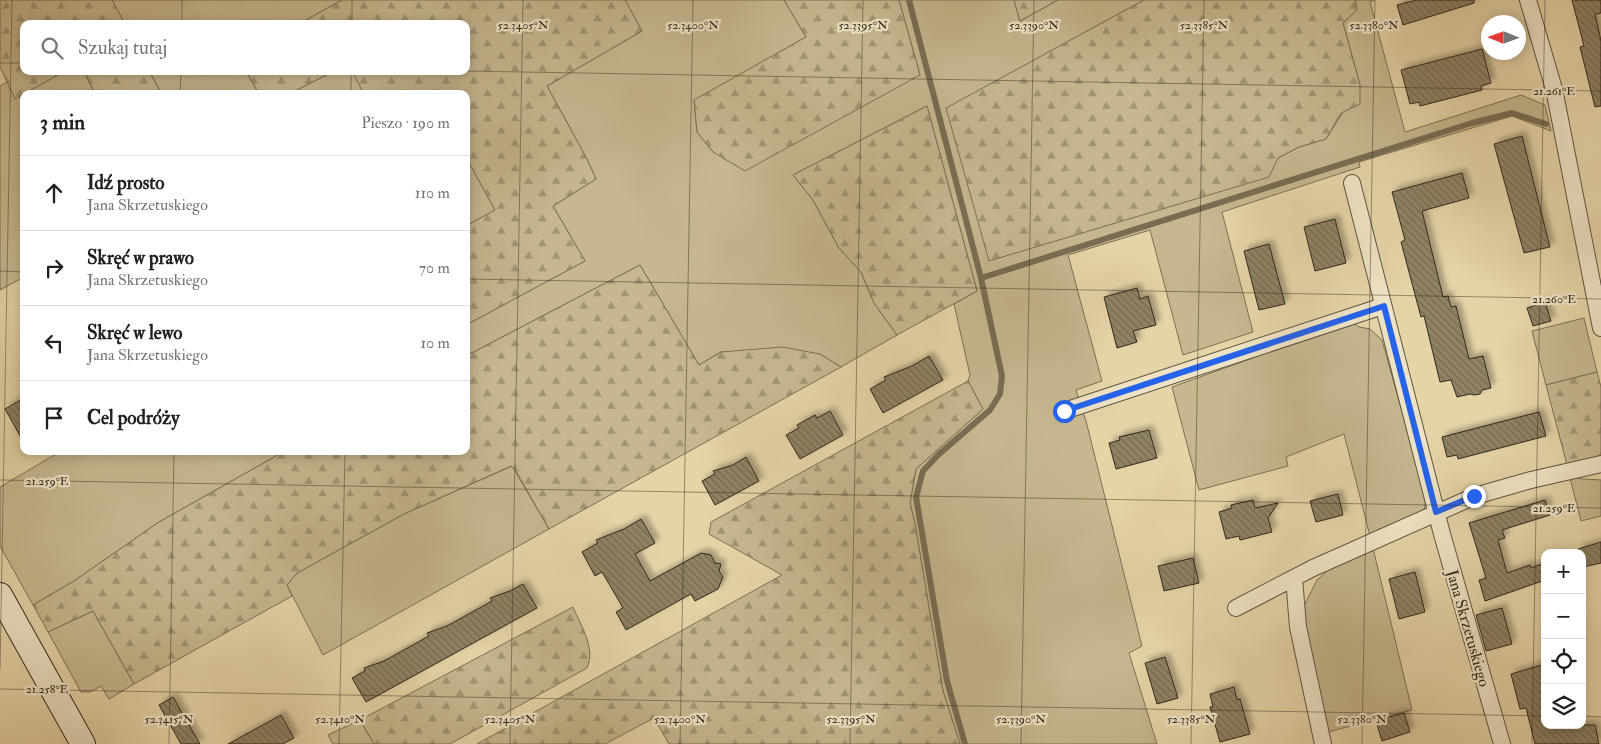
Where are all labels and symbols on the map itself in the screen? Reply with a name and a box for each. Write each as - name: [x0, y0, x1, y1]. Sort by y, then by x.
- north arrow: [1481, 15, 1526, 60]
- text: 52.3405°N: [497, 18, 549, 33]
- text: 52.3400°N: [667, 18, 719, 33]
- text: 52.3395°N: [838, 18, 888, 33]
- text: 52.3390°N: [1009, 18, 1059, 33]
- text: 52.3385°N: [1180, 18, 1229, 33]
- text: 52.3380°N: [1349, 18, 1399, 33]
- text: 21.261°E: [1533, 84, 1575, 99]
- text: 21.260°E: [1532, 292, 1576, 307]
- route start: [1053, 400, 1076, 423]
- text: 21.259°E: [25, 474, 69, 489]
- route end: [1463, 485, 1486, 508]
- text: 21.259°E: [1532, 501, 1576, 516]
- street label: Jana Skrzetuskiego: [1441, 566, 1494, 690]
- text: 21.258°E: [26, 682, 69, 697]
- text: 52.3415°N: [144, 712, 194, 727]
- text: 52.3410°N: [315, 712, 365, 727]
- text: 52.3405°N: [484, 712, 536, 727]
- text: 52.3400°N: [654, 712, 706, 727]
- text: 52.3395°N: [826, 712, 876, 727]
- text: 52.3390°N: [996, 712, 1046, 727]
- text: 52.3385°N: [1167, 712, 1216, 727]
- text: 52.3380°N: [1337, 712, 1387, 727]

